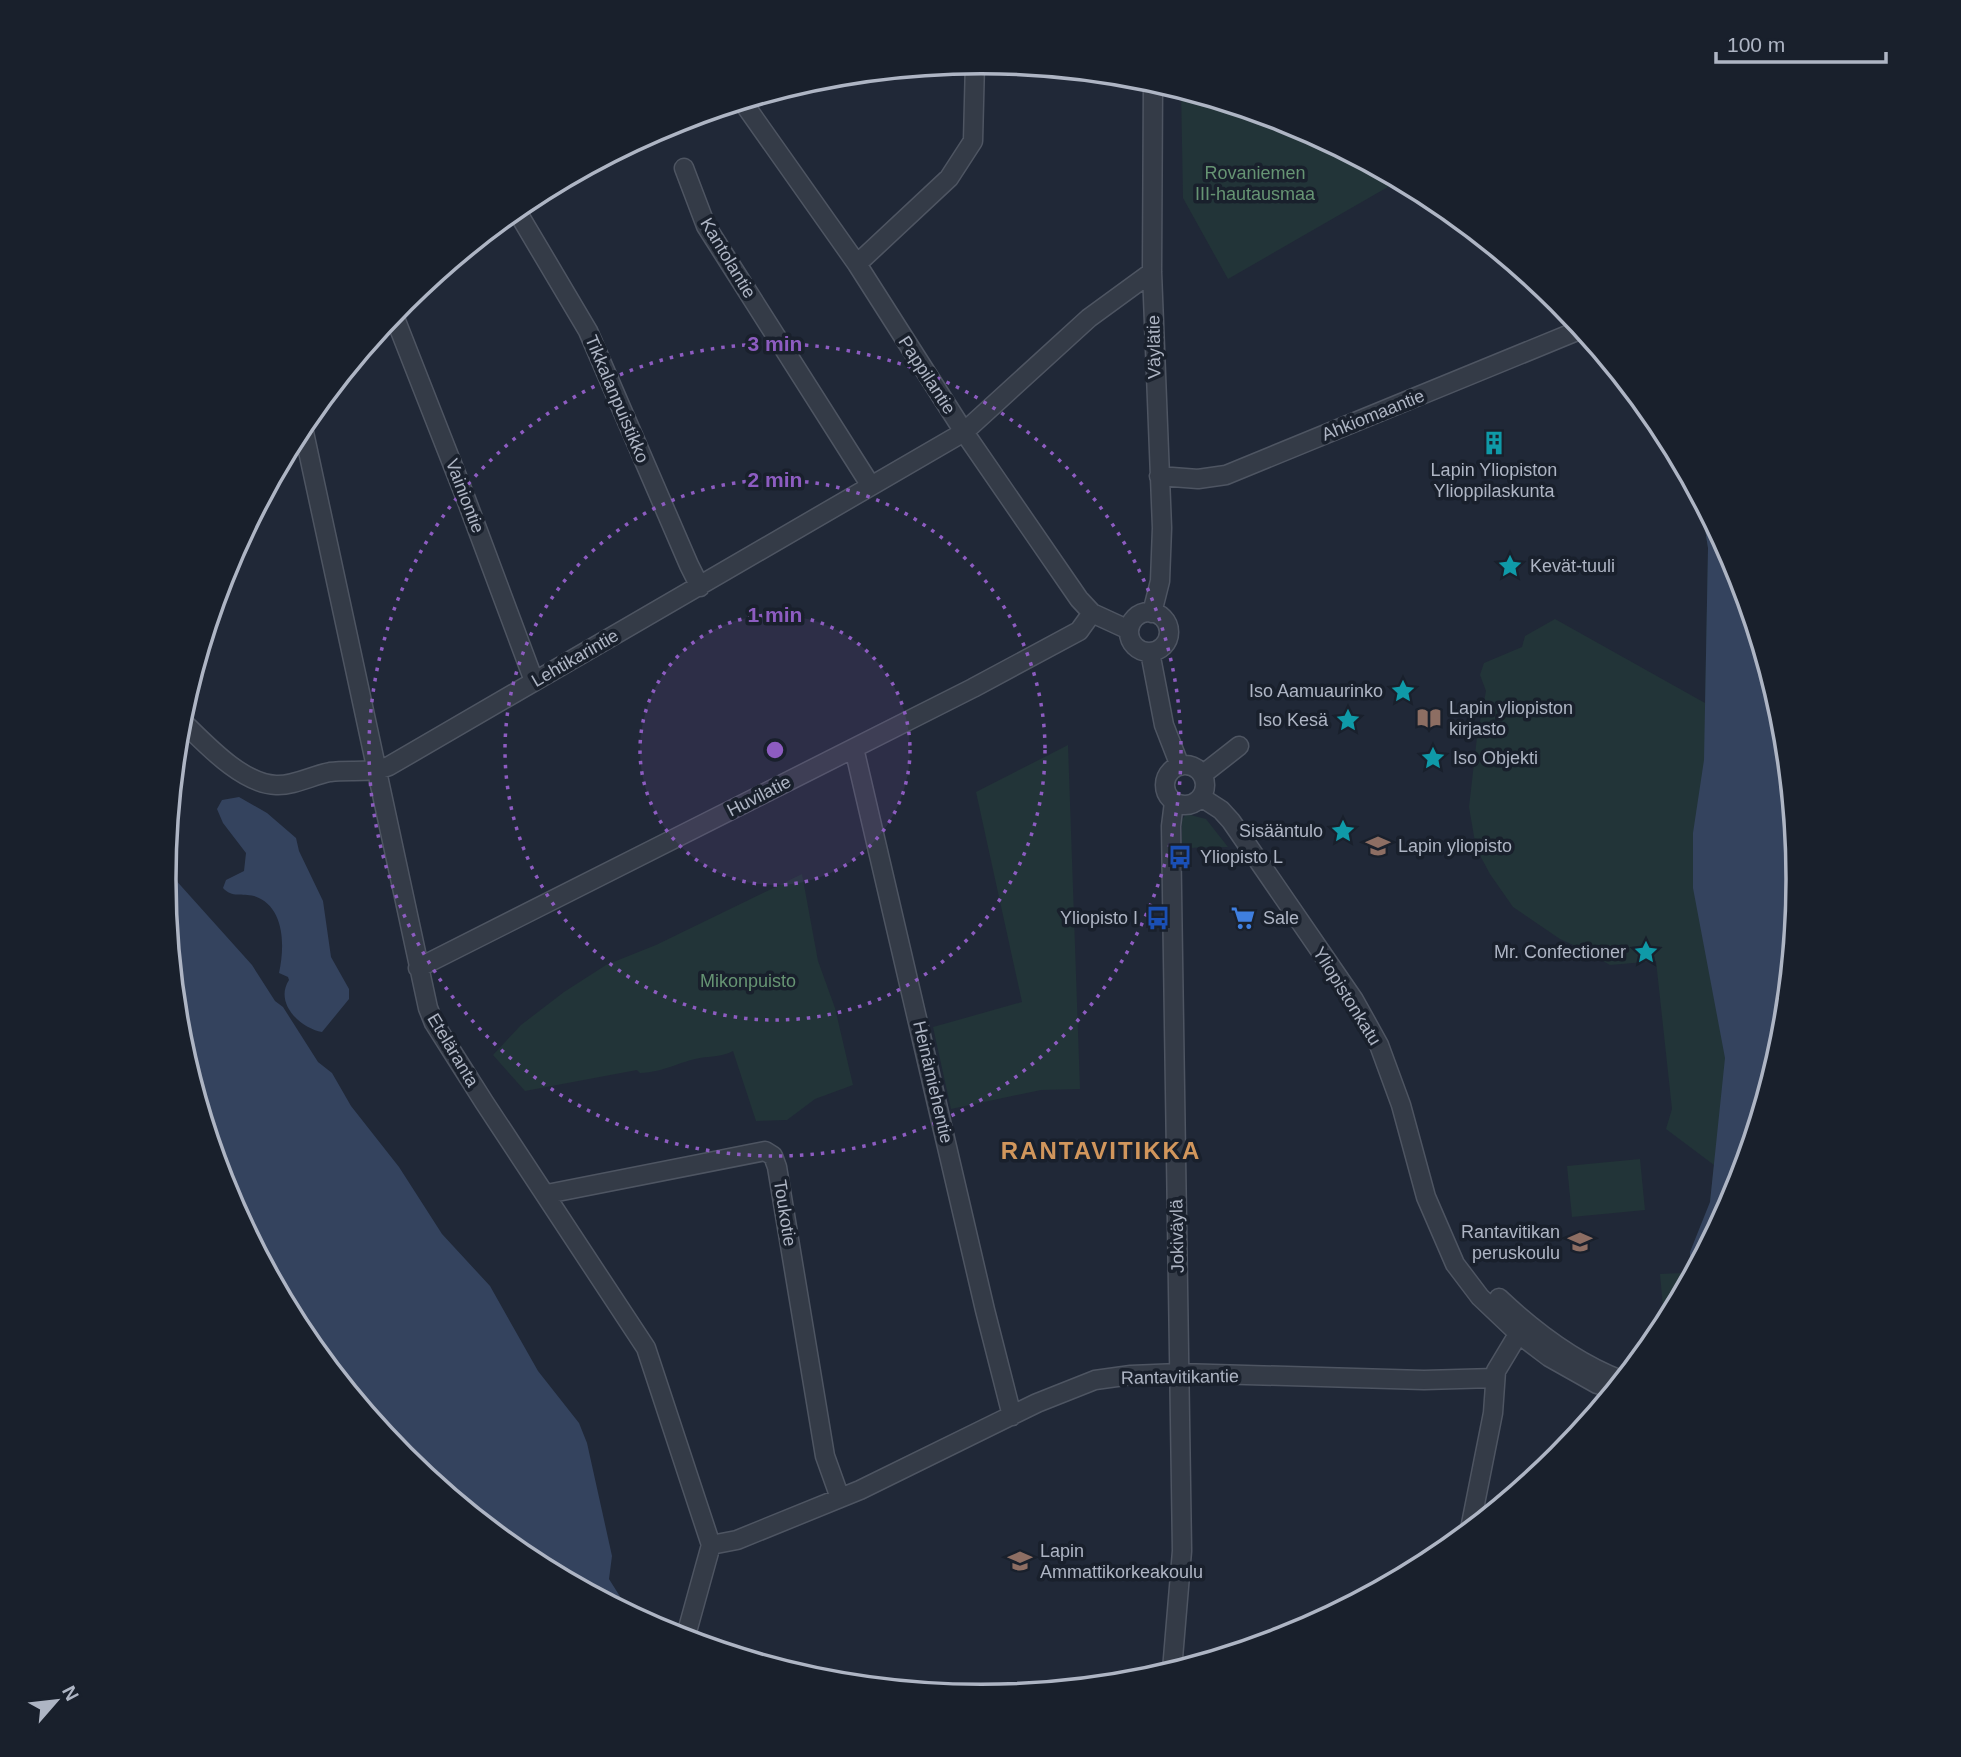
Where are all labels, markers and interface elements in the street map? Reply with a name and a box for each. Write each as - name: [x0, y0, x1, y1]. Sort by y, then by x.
- scale bar: [1716, 21, 1886, 65]
- text: 100 m: [1727, 33, 1785, 56]
- park label: Rovaniemen III-hautausmaa: [1195, 163, 1316, 204]
- street label: Kantolantie: [696, 214, 760, 302]
- street label: Väylätie: [1143, 315, 1165, 379]
- street label: Tikkalanpuistikko: [581, 332, 653, 466]
- text: 3 min: [748, 332, 802, 355]
- street label: Pappilantie: [894, 332, 960, 418]
- street label: Ahkiomaantie: [1319, 385, 1427, 445]
- building icon: Lapin Yliopiston Ylioppilaskunta: [1480, 429, 1508, 457]
- street label: Vainiontie: [442, 456, 488, 536]
- place label: Lapin Yliopiston Ylioppilaskunta: [1431, 460, 1557, 501]
- text: 2 min: [748, 468, 802, 491]
- place icon: Kevät-tuuli: [1496, 552, 1524, 580]
- place label: Kevät-tuuli: [1530, 556, 1615, 576]
- text: 1 min: [748, 603, 802, 626]
- street label: Lehtikarintie: [528, 625, 622, 691]
- place icon: Iso Aamuaurinko: [1389, 677, 1417, 705]
- place label: Iso Aamuaurinko: [1249, 681, 1383, 701]
- place label: Lapin yliopiston kirjasto: [1449, 698, 1573, 739]
- library icon: Lapin yliopiston kirjasto: [1415, 704, 1443, 732]
- place icon: Iso Kesä: [1334, 706, 1362, 734]
- place label: Iso Kesä: [1258, 710, 1329, 730]
- centre of rings: [763, 738, 787, 762]
- place icon: Iso Objekti: [1419, 744, 1447, 772]
- place label: Iso Objekti: [1453, 748, 1538, 768]
- street label: Huvilatie: [724, 771, 794, 821]
- place icon: Sisääntulo: [1329, 817, 1357, 845]
- place label: Sisääntulo: [1239, 821, 1323, 841]
- school or university icon: Lapin yliopisto: [1364, 832, 1392, 860]
- place label: Lapin yliopisto: [1398, 836, 1512, 856]
- bus stop icon: Yliopisto L: [1166, 843, 1194, 871]
- place label: Yliopisto L: [1200, 847, 1283, 867]
- bus stop icon: Yliopisto I: [1144, 904, 1172, 932]
- supermarket icon: Sale: [1229, 904, 1257, 932]
- place label: Yliopisto I: [1060, 908, 1138, 928]
- place label: Sale: [1263, 908, 1299, 928]
- place icon: Mr. Confectioner: [1632, 938, 1660, 966]
- place label: Mr. Confectioner: [1494, 942, 1626, 962]
- street label: Yliopistonkatu: [1309, 943, 1385, 1049]
- park label: Mikonpuisto: [700, 971, 796, 991]
- street label: Eteläranta: [423, 1010, 483, 1091]
- street label: Heinämiehentie: [909, 1019, 957, 1145]
- district label: RANTAVITIKKA: [1001, 1137, 1201, 1164]
- street label: Toukotie: [770, 1178, 800, 1248]
- street label: Jokiväylä: [1166, 1198, 1188, 1273]
- place label: Rantavitikan peruskoulu: [1461, 1222, 1560, 1263]
- school or university icon: Rantavitikan peruskoulu: [1566, 1228, 1594, 1256]
- street label: Rantavitikantie: [1121, 1366, 1239, 1388]
- place label: Lapin Ammattikorkeakoulu: [1040, 1541, 1203, 1582]
- school or university icon: Lapin Ammattikorkeakoulu: [1006, 1547, 1034, 1575]
- north arrow: [21, 1666, 91, 1736]
- text: N: [58, 1682, 83, 1704]

